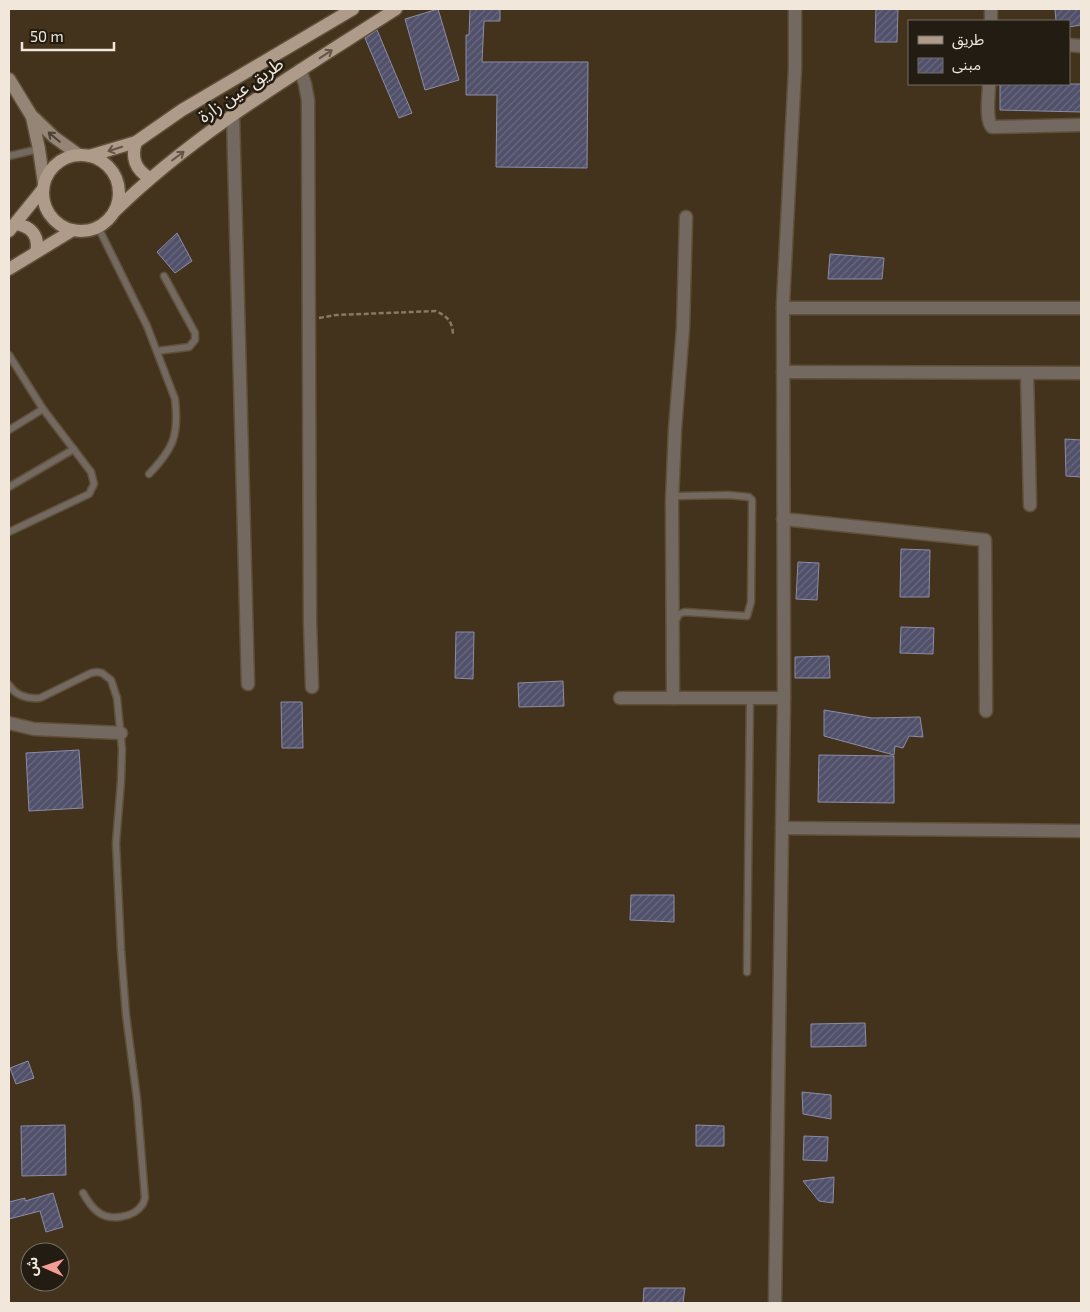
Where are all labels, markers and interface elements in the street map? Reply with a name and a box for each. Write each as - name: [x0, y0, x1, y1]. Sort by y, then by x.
- scale bar: [22, 20, 115, 52]
- legend: [908, 20, 1070, 85]
- text: 50 m: [30, 27, 64, 45]
- text: طريق: [952, 30, 984, 50]
- one-way arrow: [319, 48, 333, 59]
- street label: طريق عين زارة: [193, 52, 288, 127]
- text: مبنى: [952, 55, 981, 74]
- one-way arrow: [48, 131, 61, 142]
- one-way arrow: [108, 145, 123, 154]
- one-way arrow: [171, 151, 185, 161]
- north arrow: [20, 1242, 70, 1292]
- text: ش: [23, 1257, 40, 1276]

